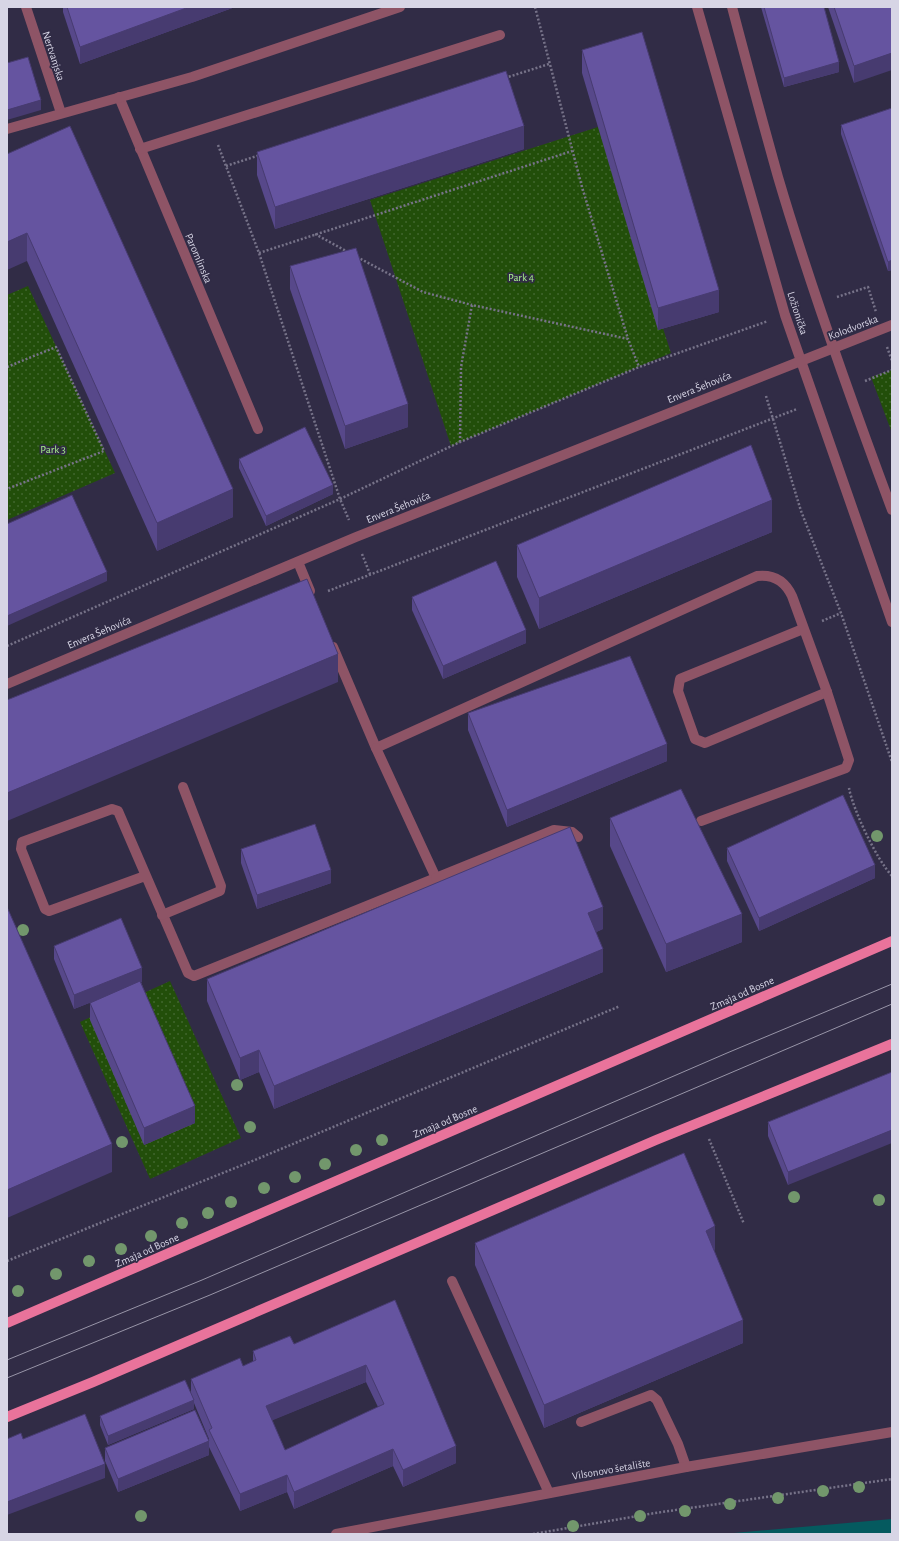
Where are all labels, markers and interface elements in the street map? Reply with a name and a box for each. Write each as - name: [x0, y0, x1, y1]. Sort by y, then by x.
- street label: Nertvanjska: [40, 30, 67, 82]
- street label: Paromlinska: [183, 232, 214, 285]
- park label: Park 4: [508, 272, 534, 283]
- street label: Ložionička: [785, 290, 810, 336]
- street label: Kolodvorska: [827, 313, 880, 342]
- street label: Envera Šehovića: [666, 370, 733, 405]
- park label: Park 3: [40, 444, 66, 455]
- street label: Envera Šehovića: [365, 490, 432, 525]
- street label: Envera Šehovića: [66, 614, 133, 651]
- street label: Zmaja od Bosne: [709, 975, 776, 1012]
- street label: Zmaja od Bosne: [412, 1103, 479, 1140]
- street label: Zmaja od Bosne: [114, 1232, 181, 1269]
- street label: Vilsonovo šetalište: [571, 1457, 651, 1482]

